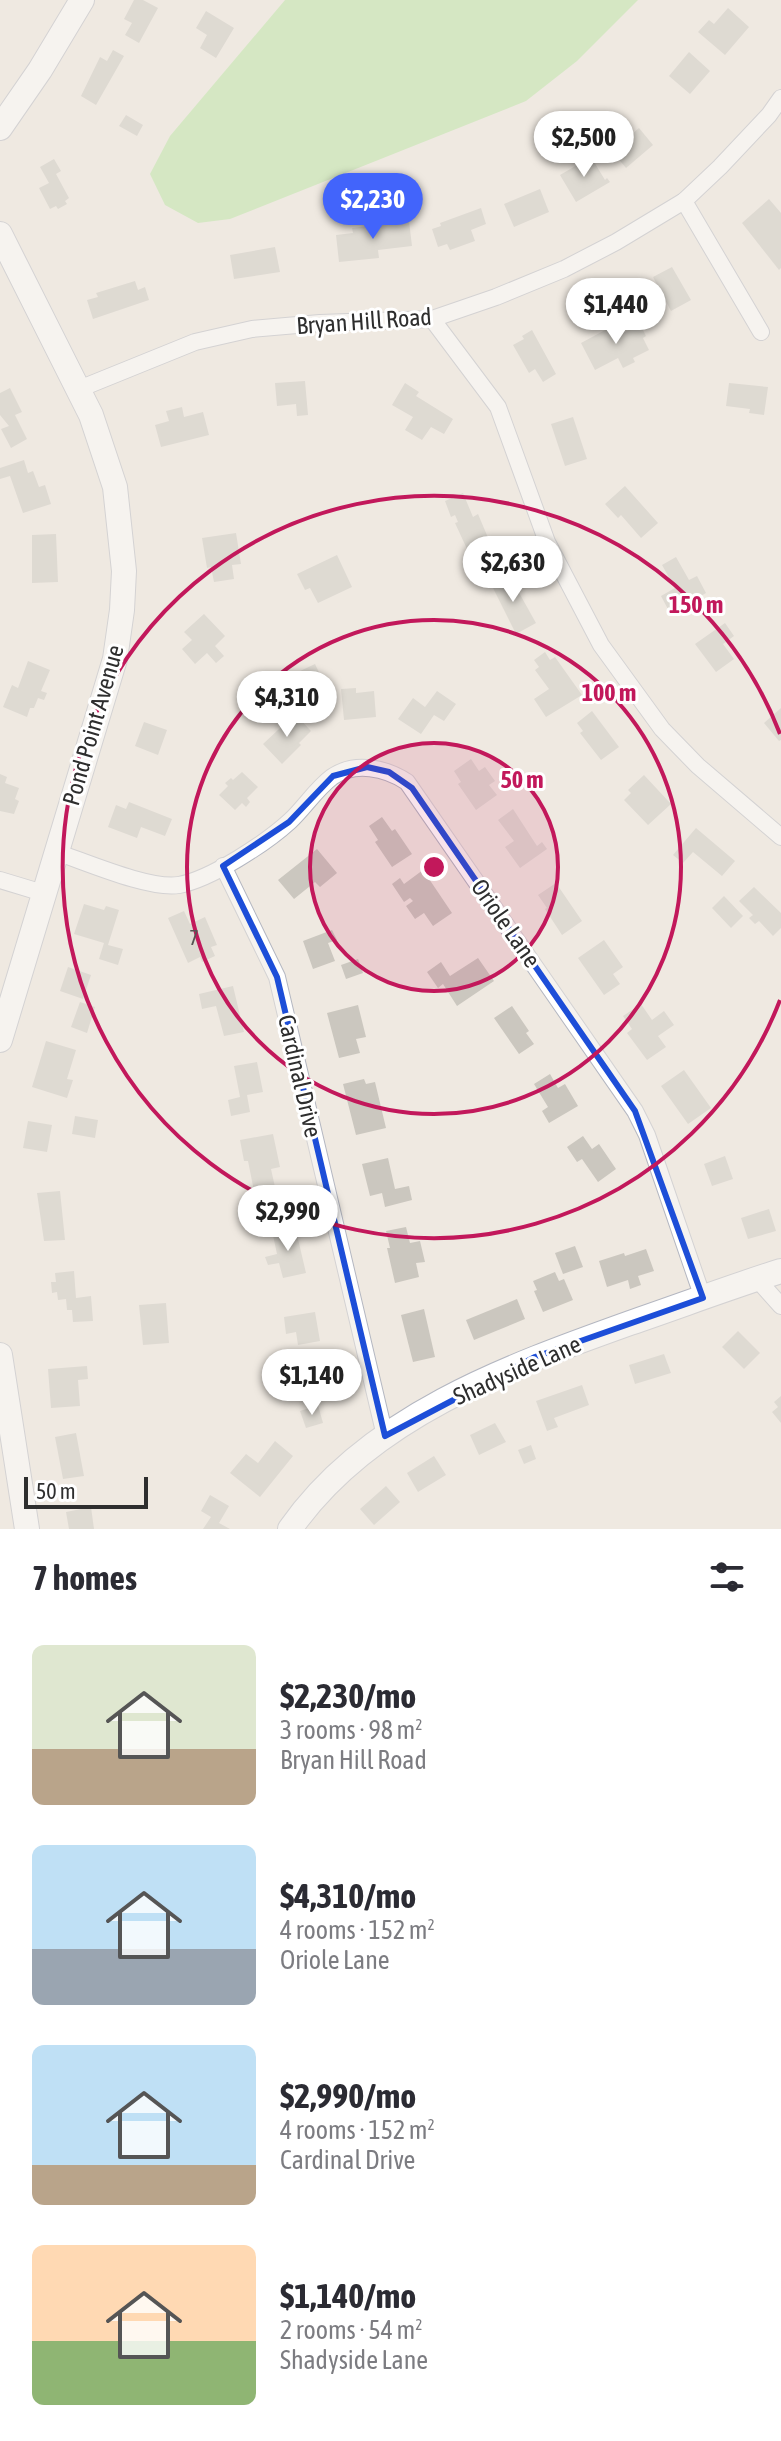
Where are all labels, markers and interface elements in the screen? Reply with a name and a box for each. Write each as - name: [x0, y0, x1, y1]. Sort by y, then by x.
- pin: $2,500: [519, 111, 649, 179]
- text: $2,500: [552, 122, 616, 152]
- pin: $2,230: [308, 173, 438, 241]
- text: $2,230: [341, 184, 405, 214]
- pin: $1,440: [551, 278, 681, 346]
- text: $1,440: [584, 289, 648, 319]
- street label: Bryan Hill Road: [295, 303, 433, 339]
- pin: $2,630: [448, 536, 578, 604]
- text: $2,630: [481, 547, 545, 577]
- text: 150 m: [669, 591, 723, 618]
- street label: Pond Point Avenue: [57, 642, 129, 808]
- pin: $4,310: [222, 671, 352, 739]
- text: 100 m: [582, 679, 636, 706]
- text: $4,310: [255, 682, 319, 712]
- text: 50 m: [500, 766, 544, 793]
- centre of rings: [420, 853, 448, 881]
- street label: Oriole Lane: [466, 874, 546, 972]
- house number: 7: [189, 926, 199, 949]
- street label: Cardinal Drive: [273, 1012, 327, 1140]
- pin: $2,990: [223, 1185, 353, 1253]
- text: $2,990: [256, 1196, 320, 1226]
- street label: Shadyside Lane: [449, 1330, 585, 1410]
- pin: $1,140: [247, 1349, 377, 1417]
- text: $1,140: [280, 1360, 344, 1390]
- scale bar: [24, 1473, 148, 1509]
- text: 50 m: [36, 1478, 76, 1504]
- icon: filters: [705, 1555, 749, 1599]
- text: 7 homes: [32, 1558, 137, 1597]
- text: $2,230/mo: [280, 1676, 416, 1715]
- icon: home: [96, 1677, 192, 1773]
- text: 3 rooms · 98 m²: [280, 1715, 422, 1745]
- text: Bryan Hill Road: [280, 1745, 427, 1775]
- text: $4,310/mo: [280, 1876, 416, 1915]
- icon: home: [96, 1877, 192, 1973]
- text: 4 rooms · 152 m²: [280, 1915, 435, 1945]
- text: Oriole Lane: [280, 1945, 390, 1975]
- text: $2,990/mo: [280, 2076, 416, 2115]
- icon: home: [96, 2077, 192, 2173]
- text: 4 rooms · 152 m²: [280, 2115, 435, 2145]
- text: Cardinal Drive: [280, 2145, 415, 2175]
- text: $1,140/mo: [280, 2276, 416, 2315]
- icon: home: [96, 2277, 192, 2373]
- text: 2 rooms · 54 m²: [280, 2315, 422, 2345]
- text: Shadyside Lane: [280, 2345, 428, 2375]

